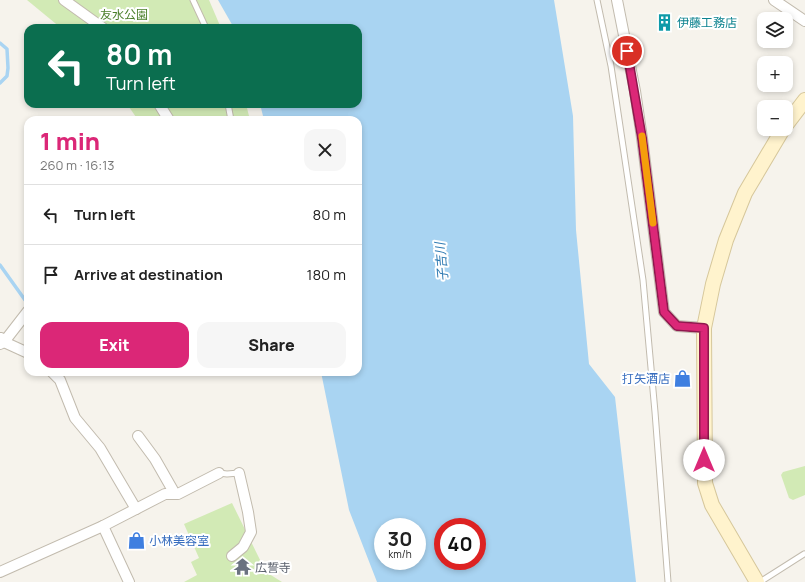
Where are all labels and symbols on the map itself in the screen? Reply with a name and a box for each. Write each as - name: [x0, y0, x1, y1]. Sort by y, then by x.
- park label: 友水公園: [100, 6, 148, 23]
- building icon: 伊藤工務店: [654, 12, 674, 32]
- place label: 伊藤工務店: [677, 14, 737, 31]
- pin: [610, 34, 644, 68]
- water label: 子吉川: [430, 240, 452, 282]
- shop icon: 打矢酒店: [673, 368, 693, 388]
- place label: 打矢酒店: [622, 370, 670, 387]
- position arrow: [683, 439, 725, 481]
- speed limit sign: 40: [434, 518, 486, 570]
- shop icon: 小林美容室: [126, 530, 146, 550]
- place label: 小林美容室: [149, 532, 209, 549]
- temple icon: 広誓寺: [232, 557, 252, 577]
- place label: 広誓寺: [255, 559, 291, 576]

